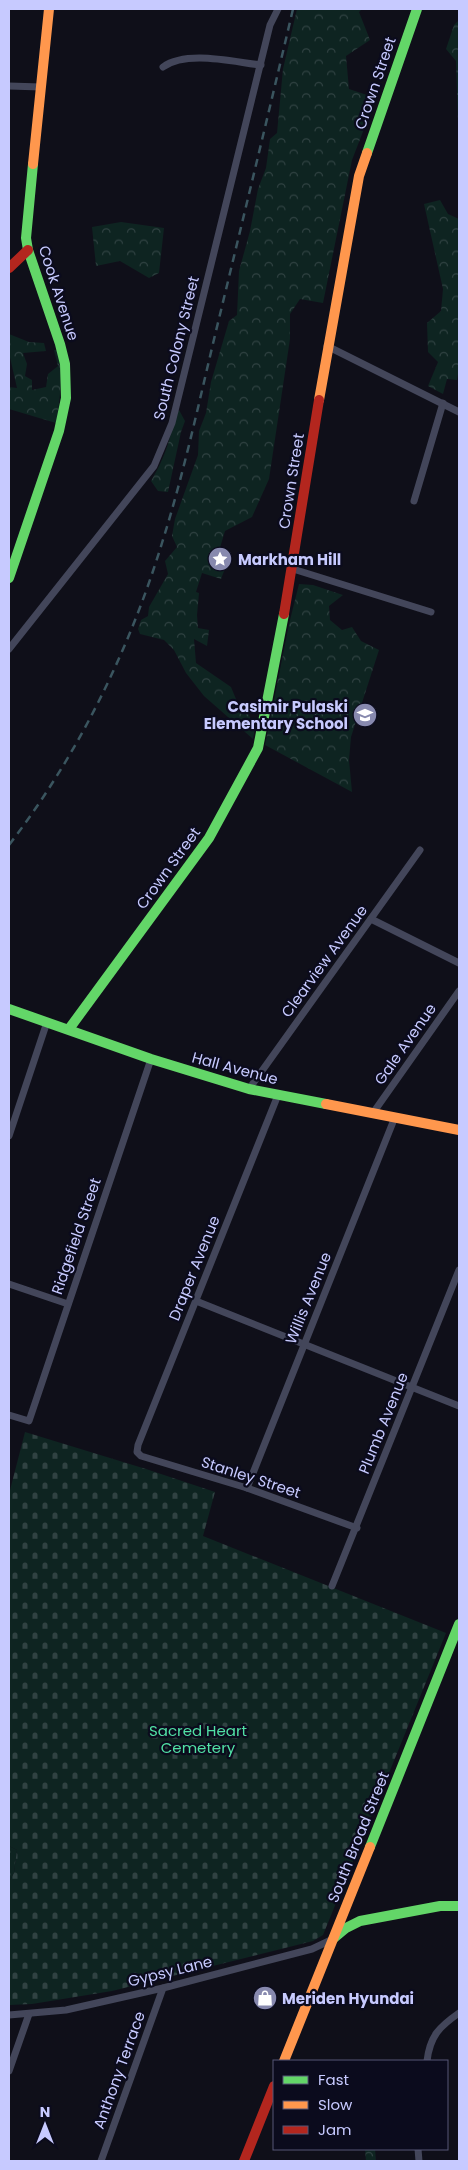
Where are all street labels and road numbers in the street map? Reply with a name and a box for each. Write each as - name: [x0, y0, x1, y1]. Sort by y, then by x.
- street label: Crown Street: [349, 34, 401, 132]
- street label: Cook Avenue: [34, 243, 84, 343]
- street label: South Colony Street: [148, 274, 204, 422]
- street label: Crown Street: [273, 432, 309, 530]
- street label: Crown Street: [131, 823, 205, 913]
- street label: Clearview Avenue: [276, 900, 372, 1022]
- street label: Gale Avenue: [369, 999, 441, 1089]
- street label: Hall Avenue: [190, 1046, 280, 1090]
- street label: Ridgefield Street: [46, 1175, 106, 1297]
- street label: Draper Avenue: [163, 1212, 225, 1324]
- street label: Willis Avenue: [280, 1249, 336, 1347]
- street label: Plumb Avenue: [353, 1369, 413, 1477]
- street label: Stanley Street: [199, 1451, 303, 1503]
- street label: South Broad Street: [322, 1768, 394, 1906]
- street label: Gypsy Lane: [126, 1950, 214, 1992]
- street label: Anthony Terrace: [88, 2008, 150, 2132]

